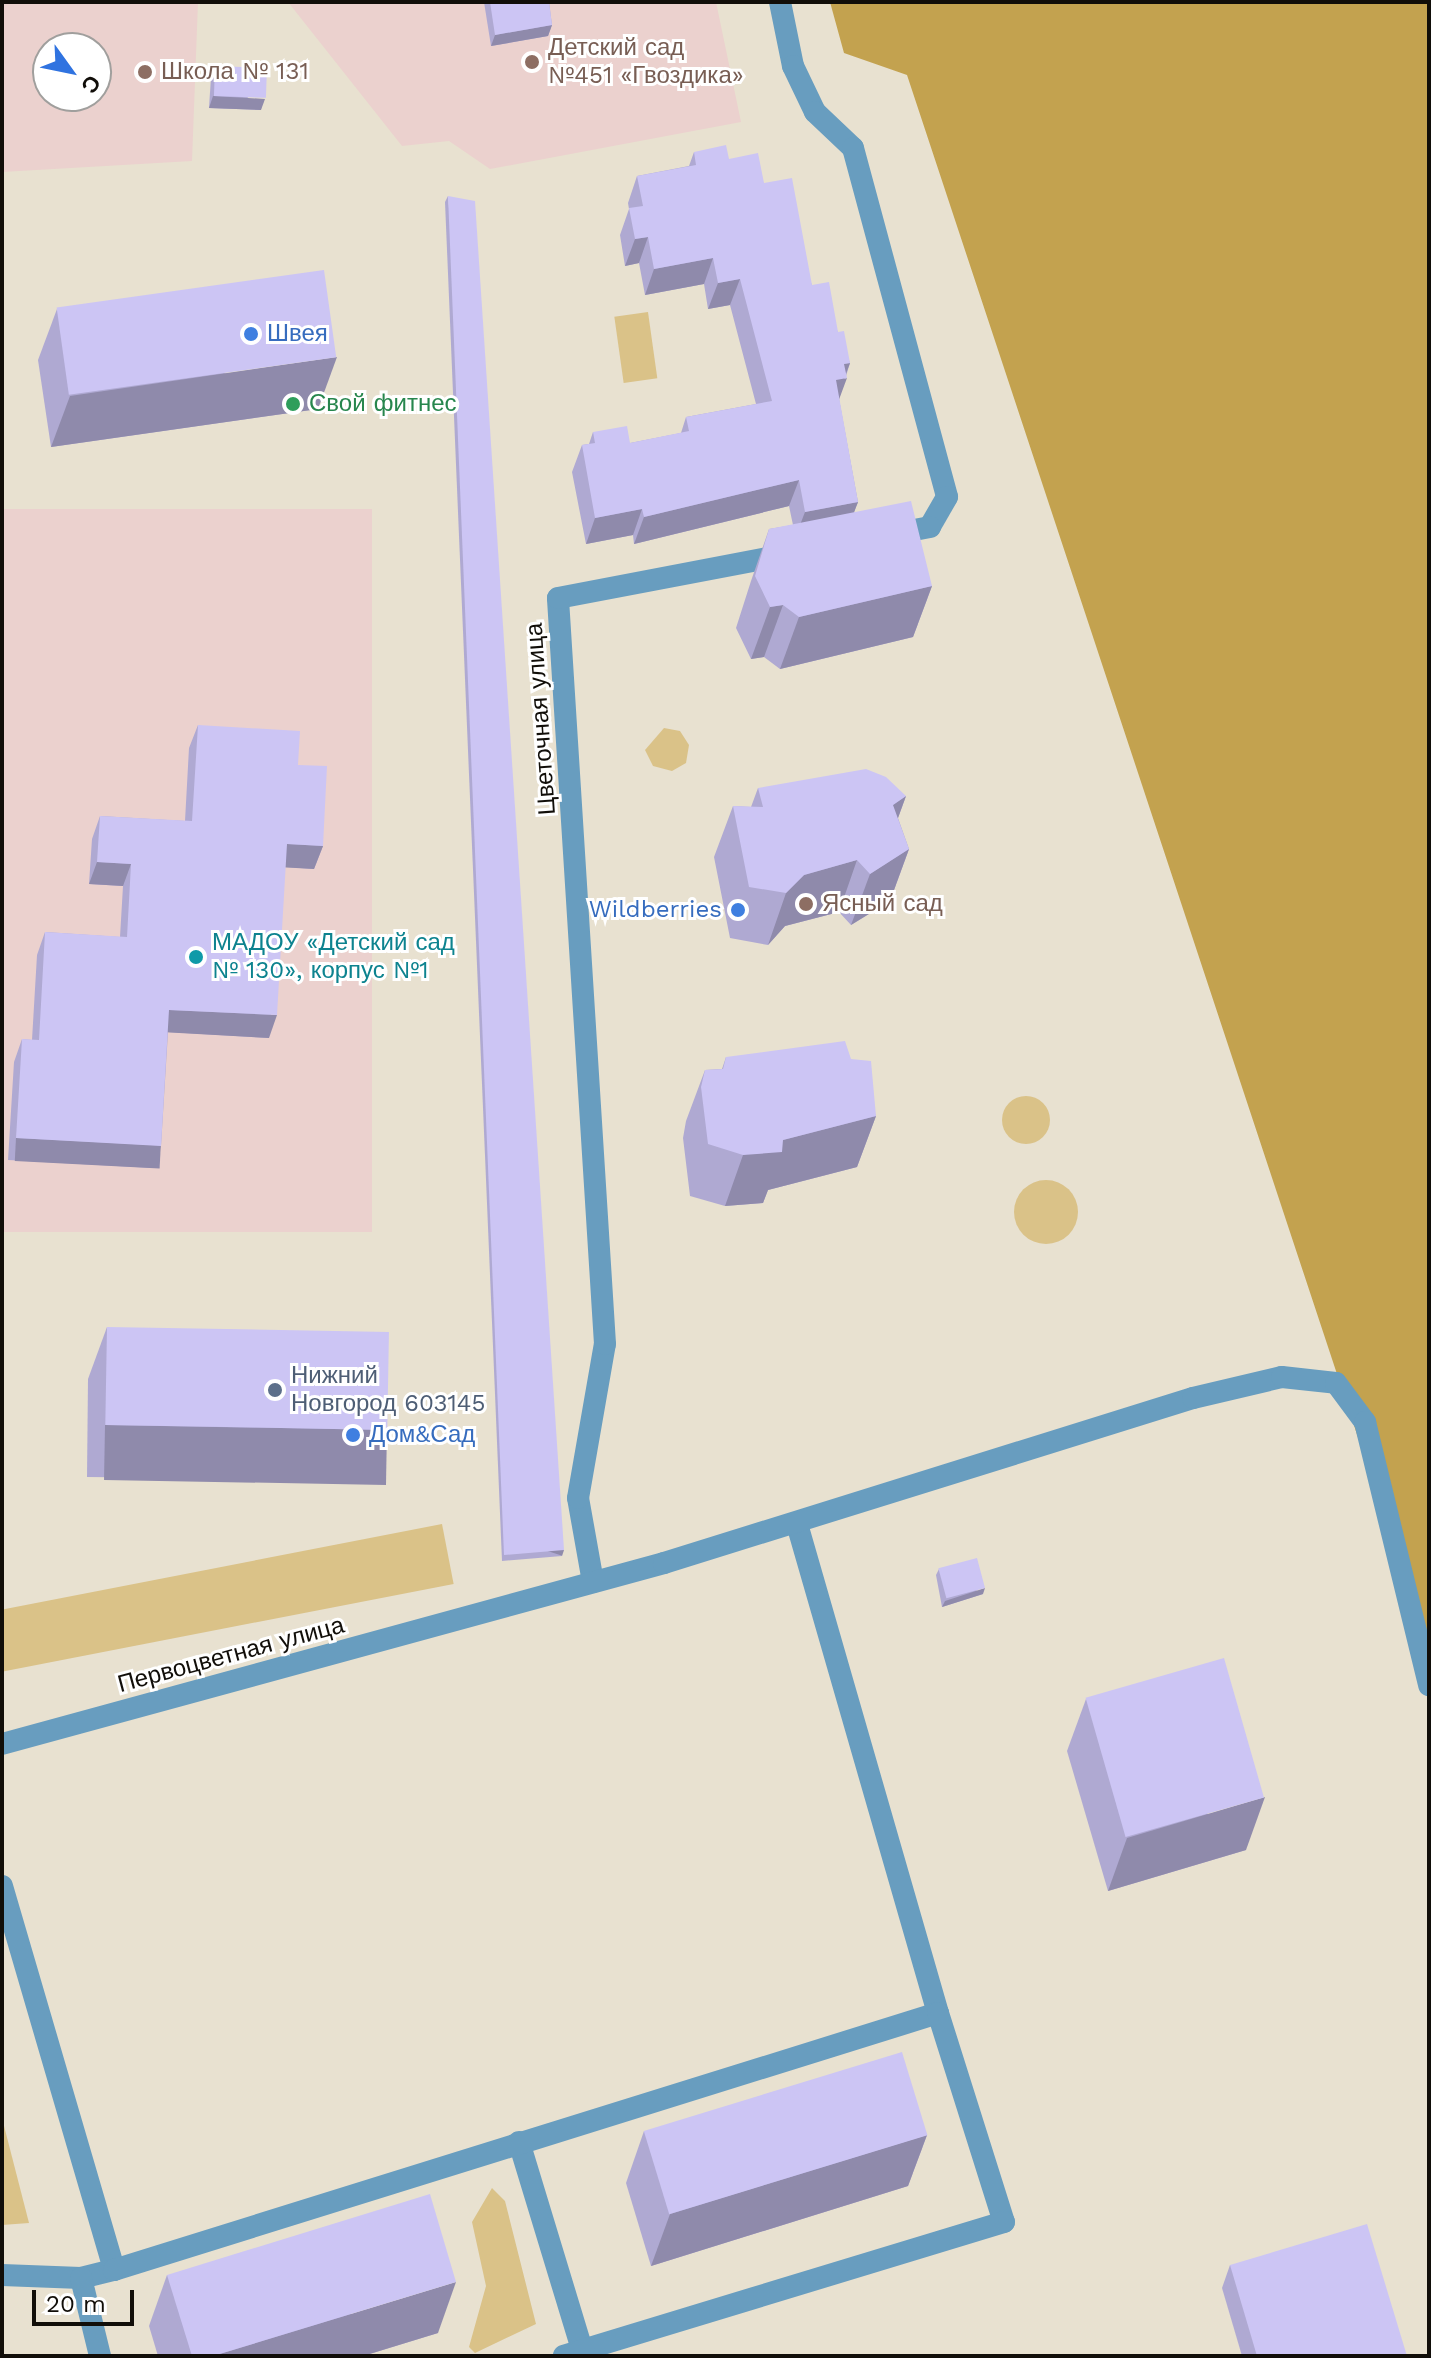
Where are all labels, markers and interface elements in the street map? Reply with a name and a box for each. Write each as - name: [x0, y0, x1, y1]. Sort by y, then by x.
- north arrow: [32, 32, 112, 112]
- place label: Детский сад №451 «Гвоздика»: [548, 34, 744, 90]
- marker: Детский сад №451 «Гвоздика»: [523, 53, 541, 71]
- place label: Школа № 131: [161, 58, 309, 86]
- marker: Школа № 131: [136, 63, 154, 81]
- text: С: [76, 71, 106, 98]
- place label: Швея: [267, 320, 328, 348]
- marker: Швея: [242, 325, 260, 343]
- place label: Свой фитнес: [309, 390, 456, 418]
- marker: Свой фитнес: [284, 395, 302, 413]
- street label: Цветочная улица: [520, 622, 562, 816]
- place label: Ясный сад: [822, 890, 943, 918]
- marker: Ясный сад: [797, 895, 815, 913]
- place label: Wildberries: [589, 896, 722, 924]
- marker: Wildberries: [729, 901, 747, 919]
- place label: МАДОУ «Детский сад № 130», корпус №1: [212, 929, 455, 985]
- marker: МАДОУ «Детский сад № 130», корпус №1: [187, 948, 205, 966]
- place label: Нижний Новгород 603145: [291, 1362, 485, 1418]
- marker: Нижний Новгород 603145: [266, 1381, 284, 1399]
- place label: Дом&Сад: [369, 1421, 475, 1449]
- marker: Дом&Сад: [344, 1426, 362, 1444]
- street label: Первоцветная улица: [115, 1611, 347, 1699]
- scale bar: [36, 2274, 138, 2324]
- text: 20 m: [46, 2290, 106, 2318]

